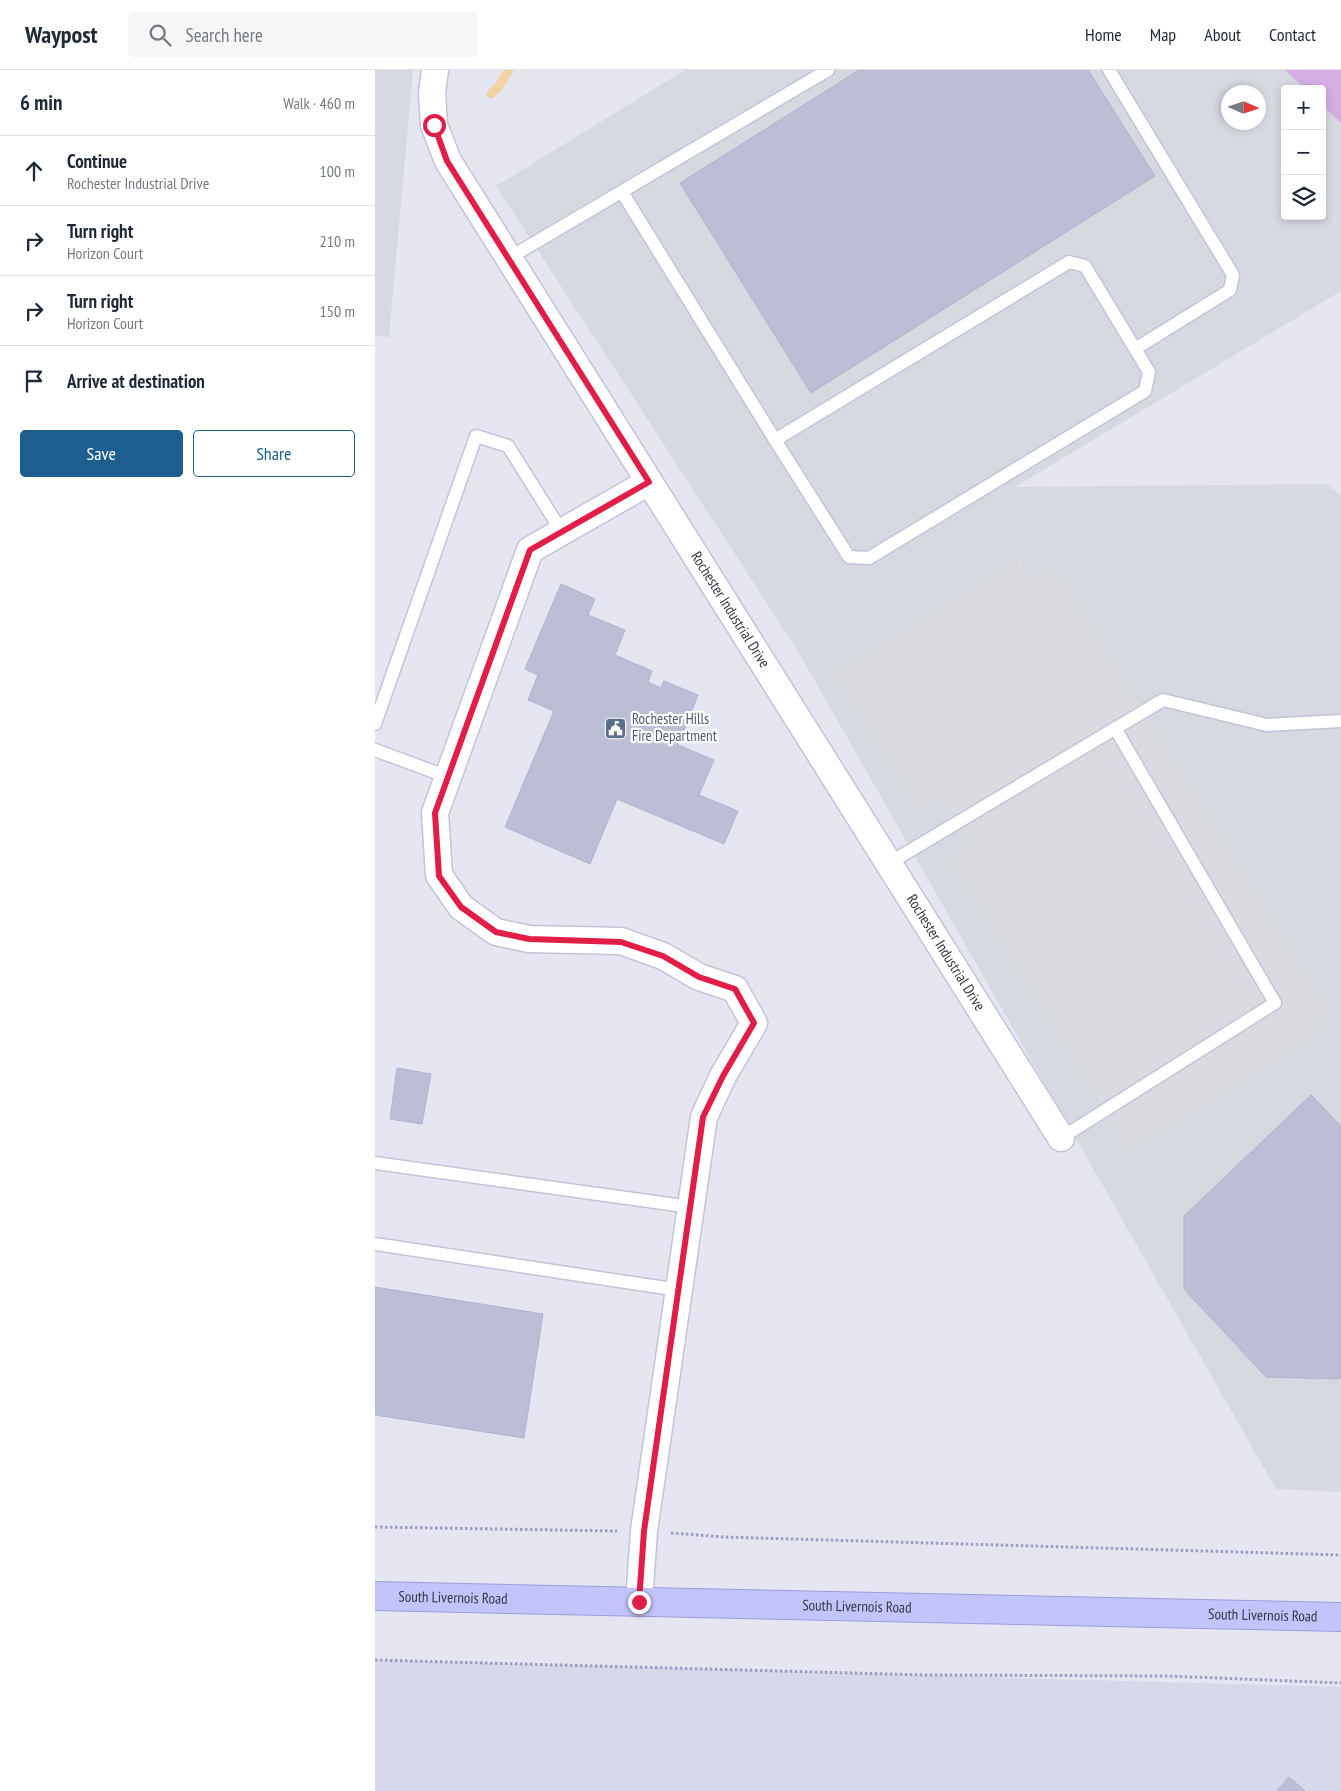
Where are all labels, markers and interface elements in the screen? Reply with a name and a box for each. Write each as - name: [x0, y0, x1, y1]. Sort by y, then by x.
- search box: [128, 12, 478, 57]
- text: Waypost: [25, 19, 98, 50]
- icon: search: [146, 21, 174, 49]
- text: Search here: [186, 23, 263, 47]
- text: Home: [1085, 23, 1122, 46]
- text: Map: [1150, 23, 1176, 46]
- text: About: [1204, 23, 1241, 46]
- text: Contact: [1269, 23, 1316, 46]
- north arrow: [1221, 85, 1266, 130]
- map controls: [1281, 85, 1326, 220]
- button: +: [1281, 85, 1326, 130]
- text: 6 min: [20, 89, 62, 116]
- text: Walk · 460 m: [283, 93, 355, 113]
- route start: [423, 114, 446, 137]
- button: −: [1281, 130, 1326, 175]
- text: Continue: [67, 149, 127, 173]
- icon: ahead: [20, 157, 48, 185]
- text: 100 m: [320, 161, 355, 181]
- text: Rochester Industrial Drive: [67, 173, 209, 193]
- button: layers: [1281, 175, 1326, 220]
- text: Turn right: [67, 219, 133, 243]
- icon: right: [20, 227, 48, 255]
- text: 210 m: [320, 231, 355, 251]
- text: Horizon Court: [67, 243, 143, 263]
- text: Turn right: [67, 289, 133, 313]
- icon: right: [20, 297, 48, 325]
- text: 150 m: [320, 301, 355, 321]
- text: Horizon Court: [67, 313, 143, 333]
- icon: arrive: [20, 367, 48, 395]
- text: Arrive at destination: [67, 369, 205, 393]
- button: Save: [20, 430, 183, 477]
- button: Share: [193, 430, 355, 477]
- street label: Rochester Industrial Drive: [687, 548, 774, 671]
- place label: Rochester Hills Fire Department: [632, 709, 717, 745]
- public building icon: Rochester Hills Fire Department: [604, 716, 628, 740]
- street label: Rochester Industrial Drive: [903, 891, 990, 1014]
- street label: South Livernois Road: [398, 1587, 508, 1608]
- route end: [628, 1591, 651, 1614]
- street label: South Livernois Road: [802, 1595, 912, 1617]
- street label: South Livernois Road: [1208, 1604, 1318, 1625]

